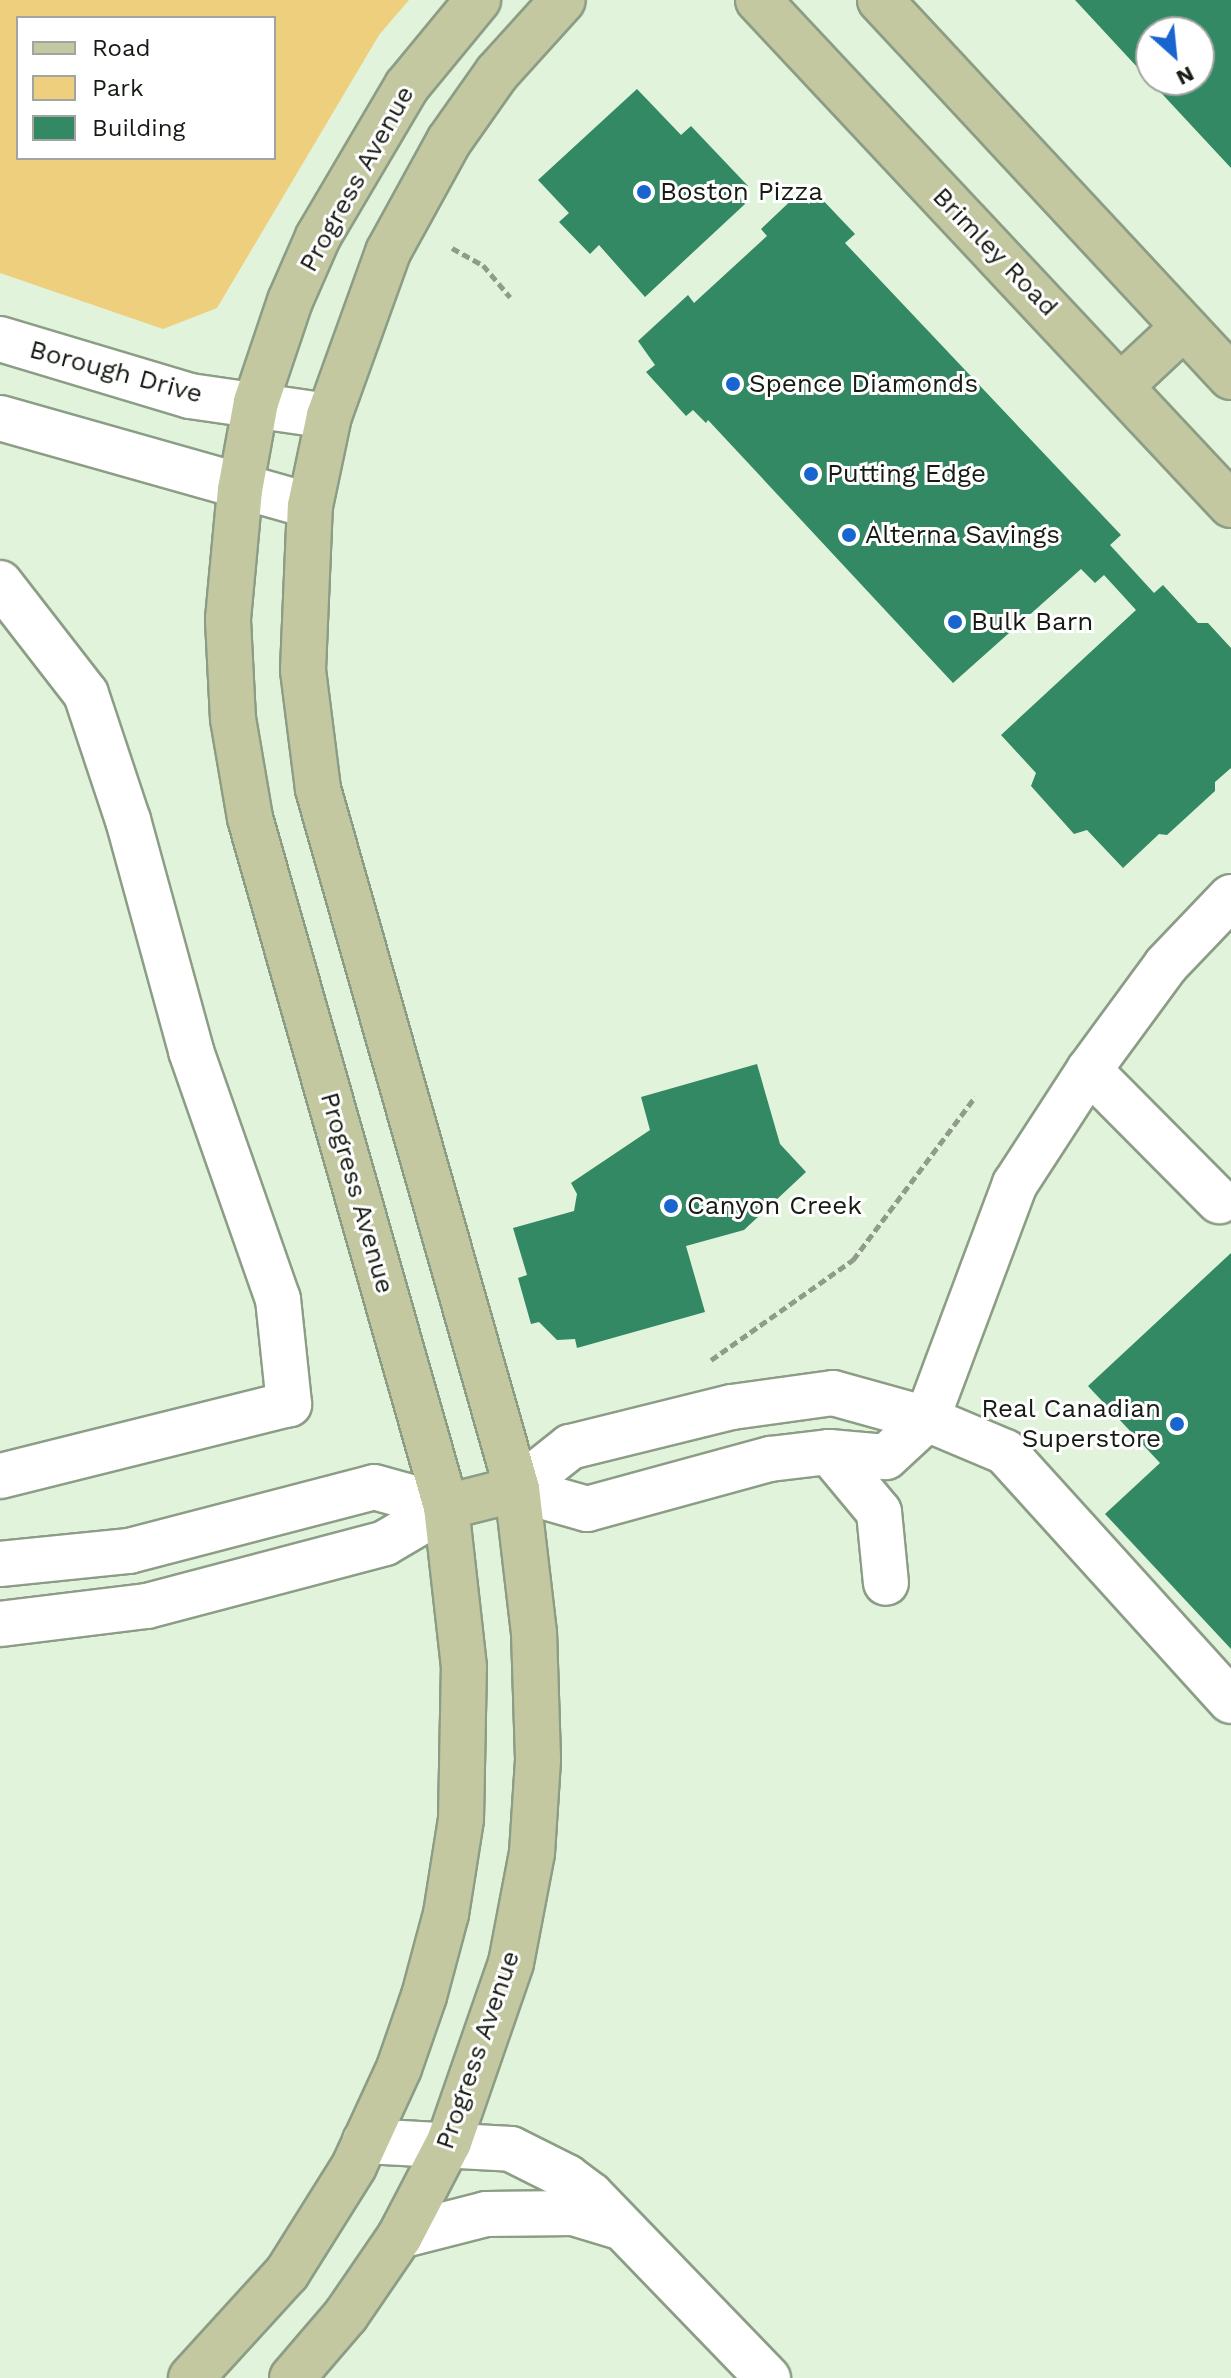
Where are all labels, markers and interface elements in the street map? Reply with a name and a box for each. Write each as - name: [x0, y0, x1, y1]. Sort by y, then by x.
- legend: [16, 16, 276, 160]
- north arrow: [1135, 16, 1215, 96]
- text: Road: [92, 34, 151, 62]
- text: N: [1172, 61, 1198, 91]
- text: Park: [92, 74, 144, 102]
- street label: Progress Avenue: [293, 80, 421, 278]
- text: Building: [92, 114, 185, 142]
- place label: Boston Pizza: [660, 176, 823, 208]
- street label: Brimley Road: [926, 181, 1064, 323]
- marker: Boston Pizza: [635, 183, 653, 201]
- street label: Borough Drive: [26, 334, 206, 410]
- place label: Spence Diamonds: [749, 368, 978, 400]
- marker: Spence Diamonds: [724, 375, 742, 393]
- place label: Putting Edge: [827, 458, 986, 490]
- marker: Putting Edge: [802, 465, 820, 483]
- place label: Alterna Savings: [865, 519, 1061, 551]
- marker: Alterna Savings: [840, 526, 858, 544]
- place label: Bulk Barn: [971, 606, 1094, 638]
- marker: Bulk Barn: [946, 613, 964, 631]
- street label: Progress Avenue: [313, 1088, 401, 1298]
- place label: Canyon Creek: [687, 1190, 862, 1222]
- marker: Canyon Creek: [662, 1197, 680, 1215]
- place label: Real Canadian Superstore: [980, 1393, 1161, 1454]
- marker: Real Canadian Superstore: [1168, 1415, 1186, 1433]
- street label: Progress Avenue: [429, 1946, 527, 2154]

